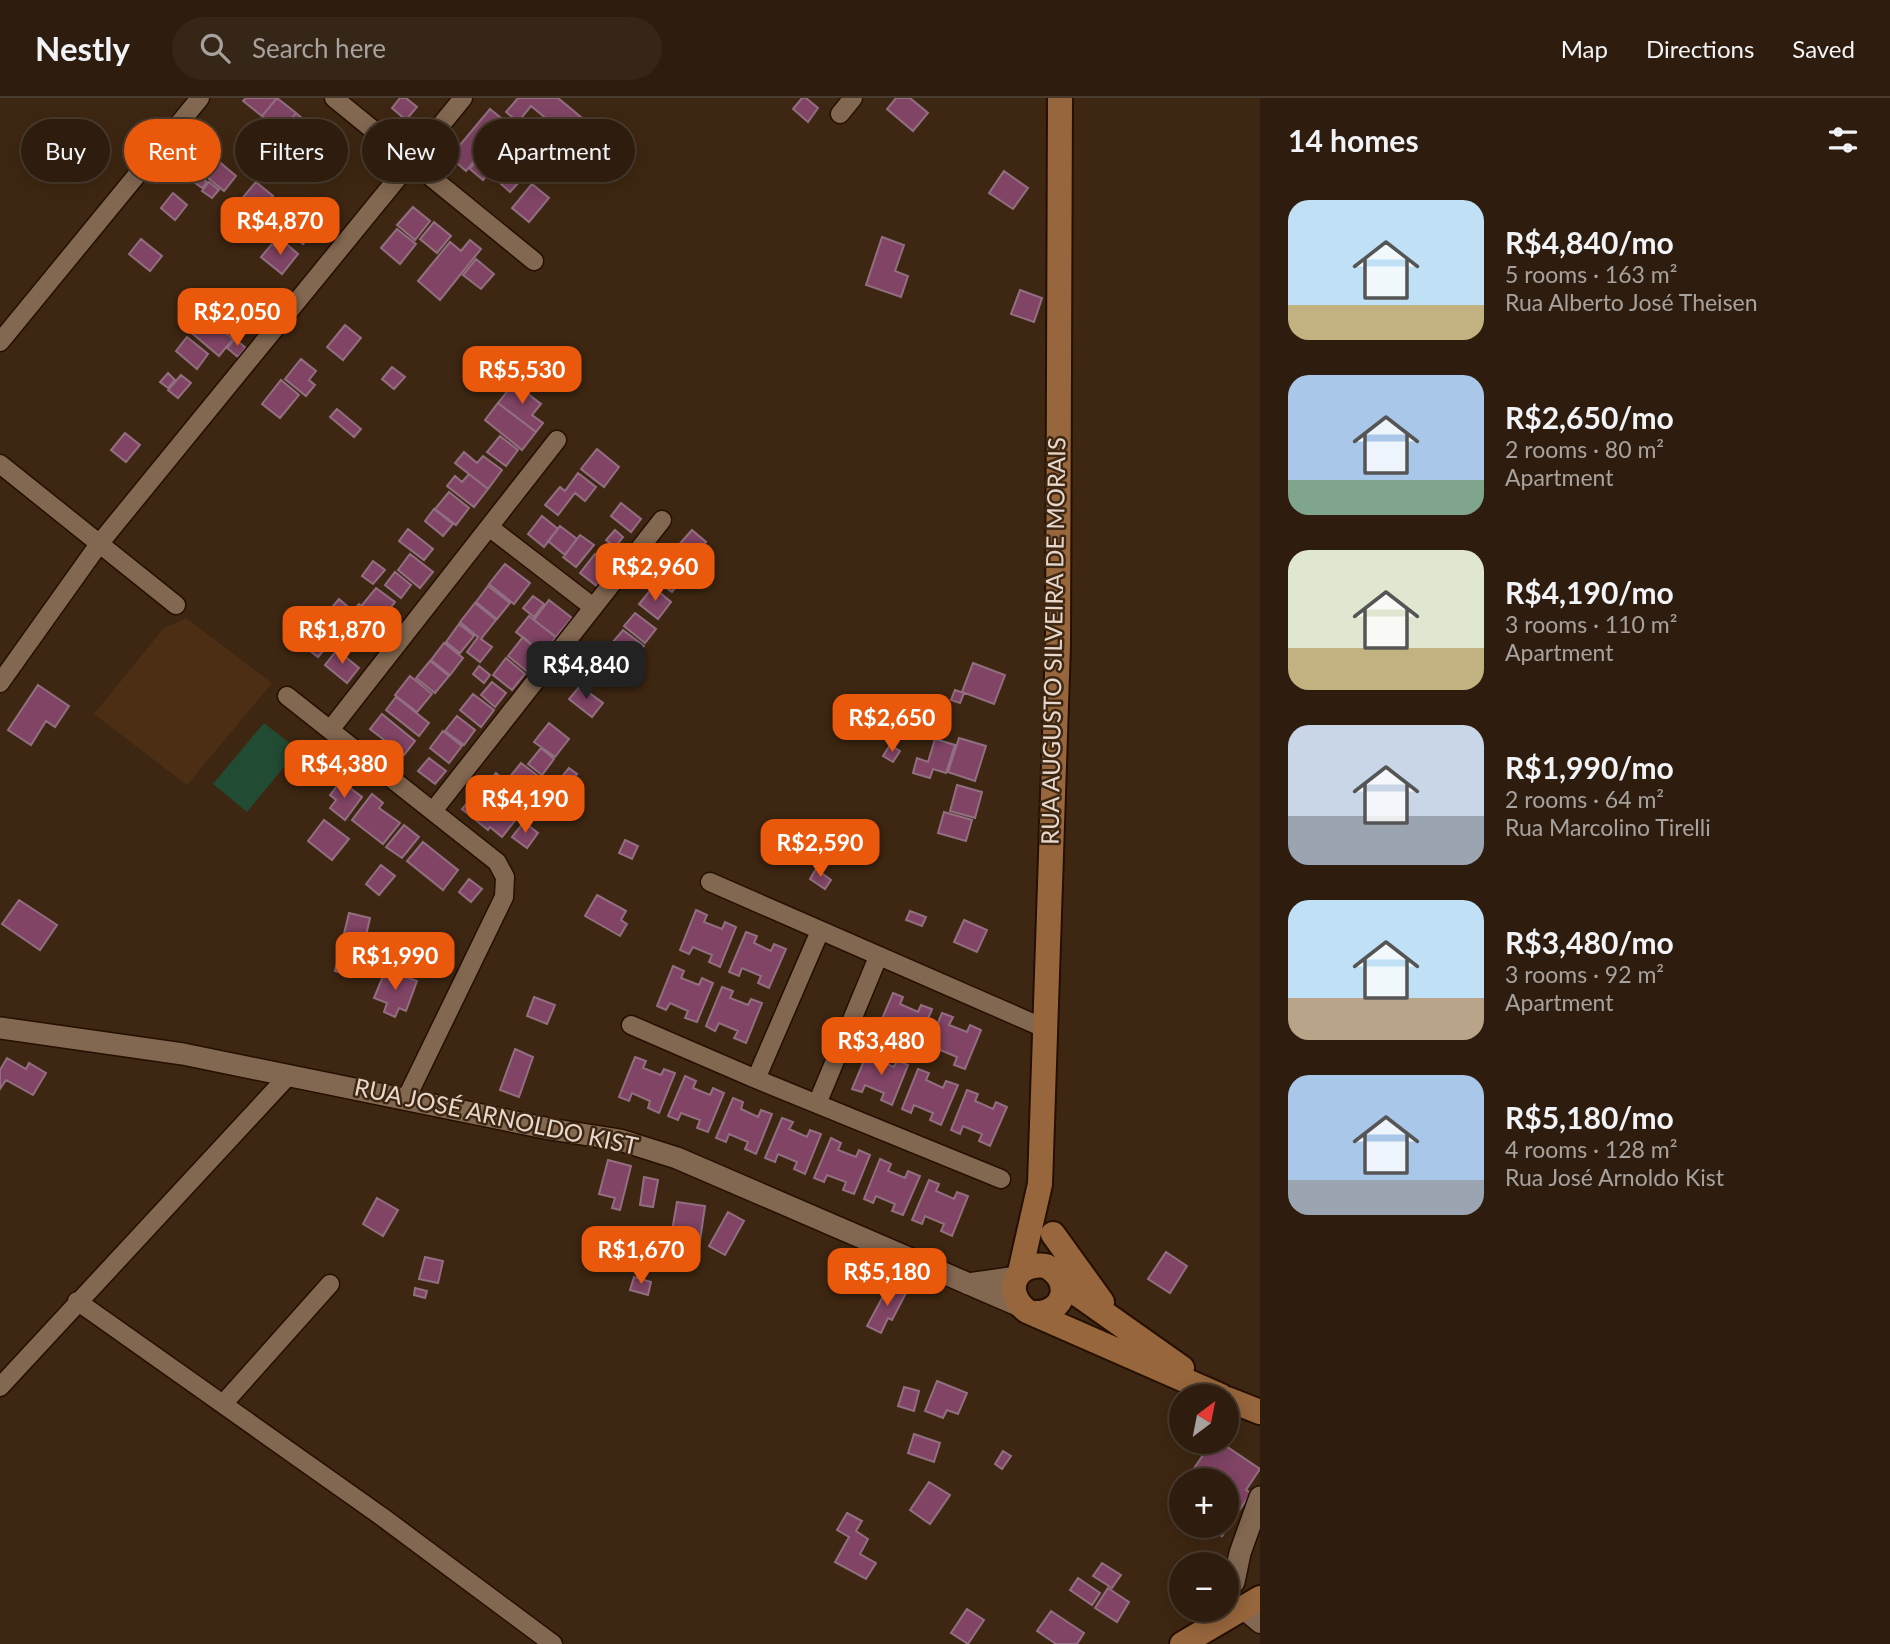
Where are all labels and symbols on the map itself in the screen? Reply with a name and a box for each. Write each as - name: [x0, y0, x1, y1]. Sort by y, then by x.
- pin: R$4,870: [215, 198, 345, 257]
- pin: R$2,050: [172, 288, 302, 348]
- pin: R$5,530: [457, 346, 587, 406]
- street label: RUA AUGUSTO SILVEIRA DE MORAIS: [1034, 437, 1071, 845]
- pin: R$2,960: [590, 544, 720, 603]
- pin: R$1,870: [277, 606, 407, 666]
- pin: R$4,840: [521, 642, 651, 701]
- pin: R$2,650: [827, 694, 957, 754]
- pin: R$4,380: [279, 740, 409, 800]
- pin: R$4,190: [460, 776, 590, 835]
- pin: R$2,590: [755, 820, 885, 879]
- pin: R$1,990: [330, 932, 460, 992]
- pin: R$3,480: [816, 1018, 946, 1077]
- street label: RUA JOSÉ ARNOLDO KIST: [352, 1071, 641, 1160]
- pin: R$1,670: [576, 1226, 706, 1286]
- pin: R$5,180: [822, 1248, 952, 1308]
- north arrow: [1169, 1384, 1239, 1454]

